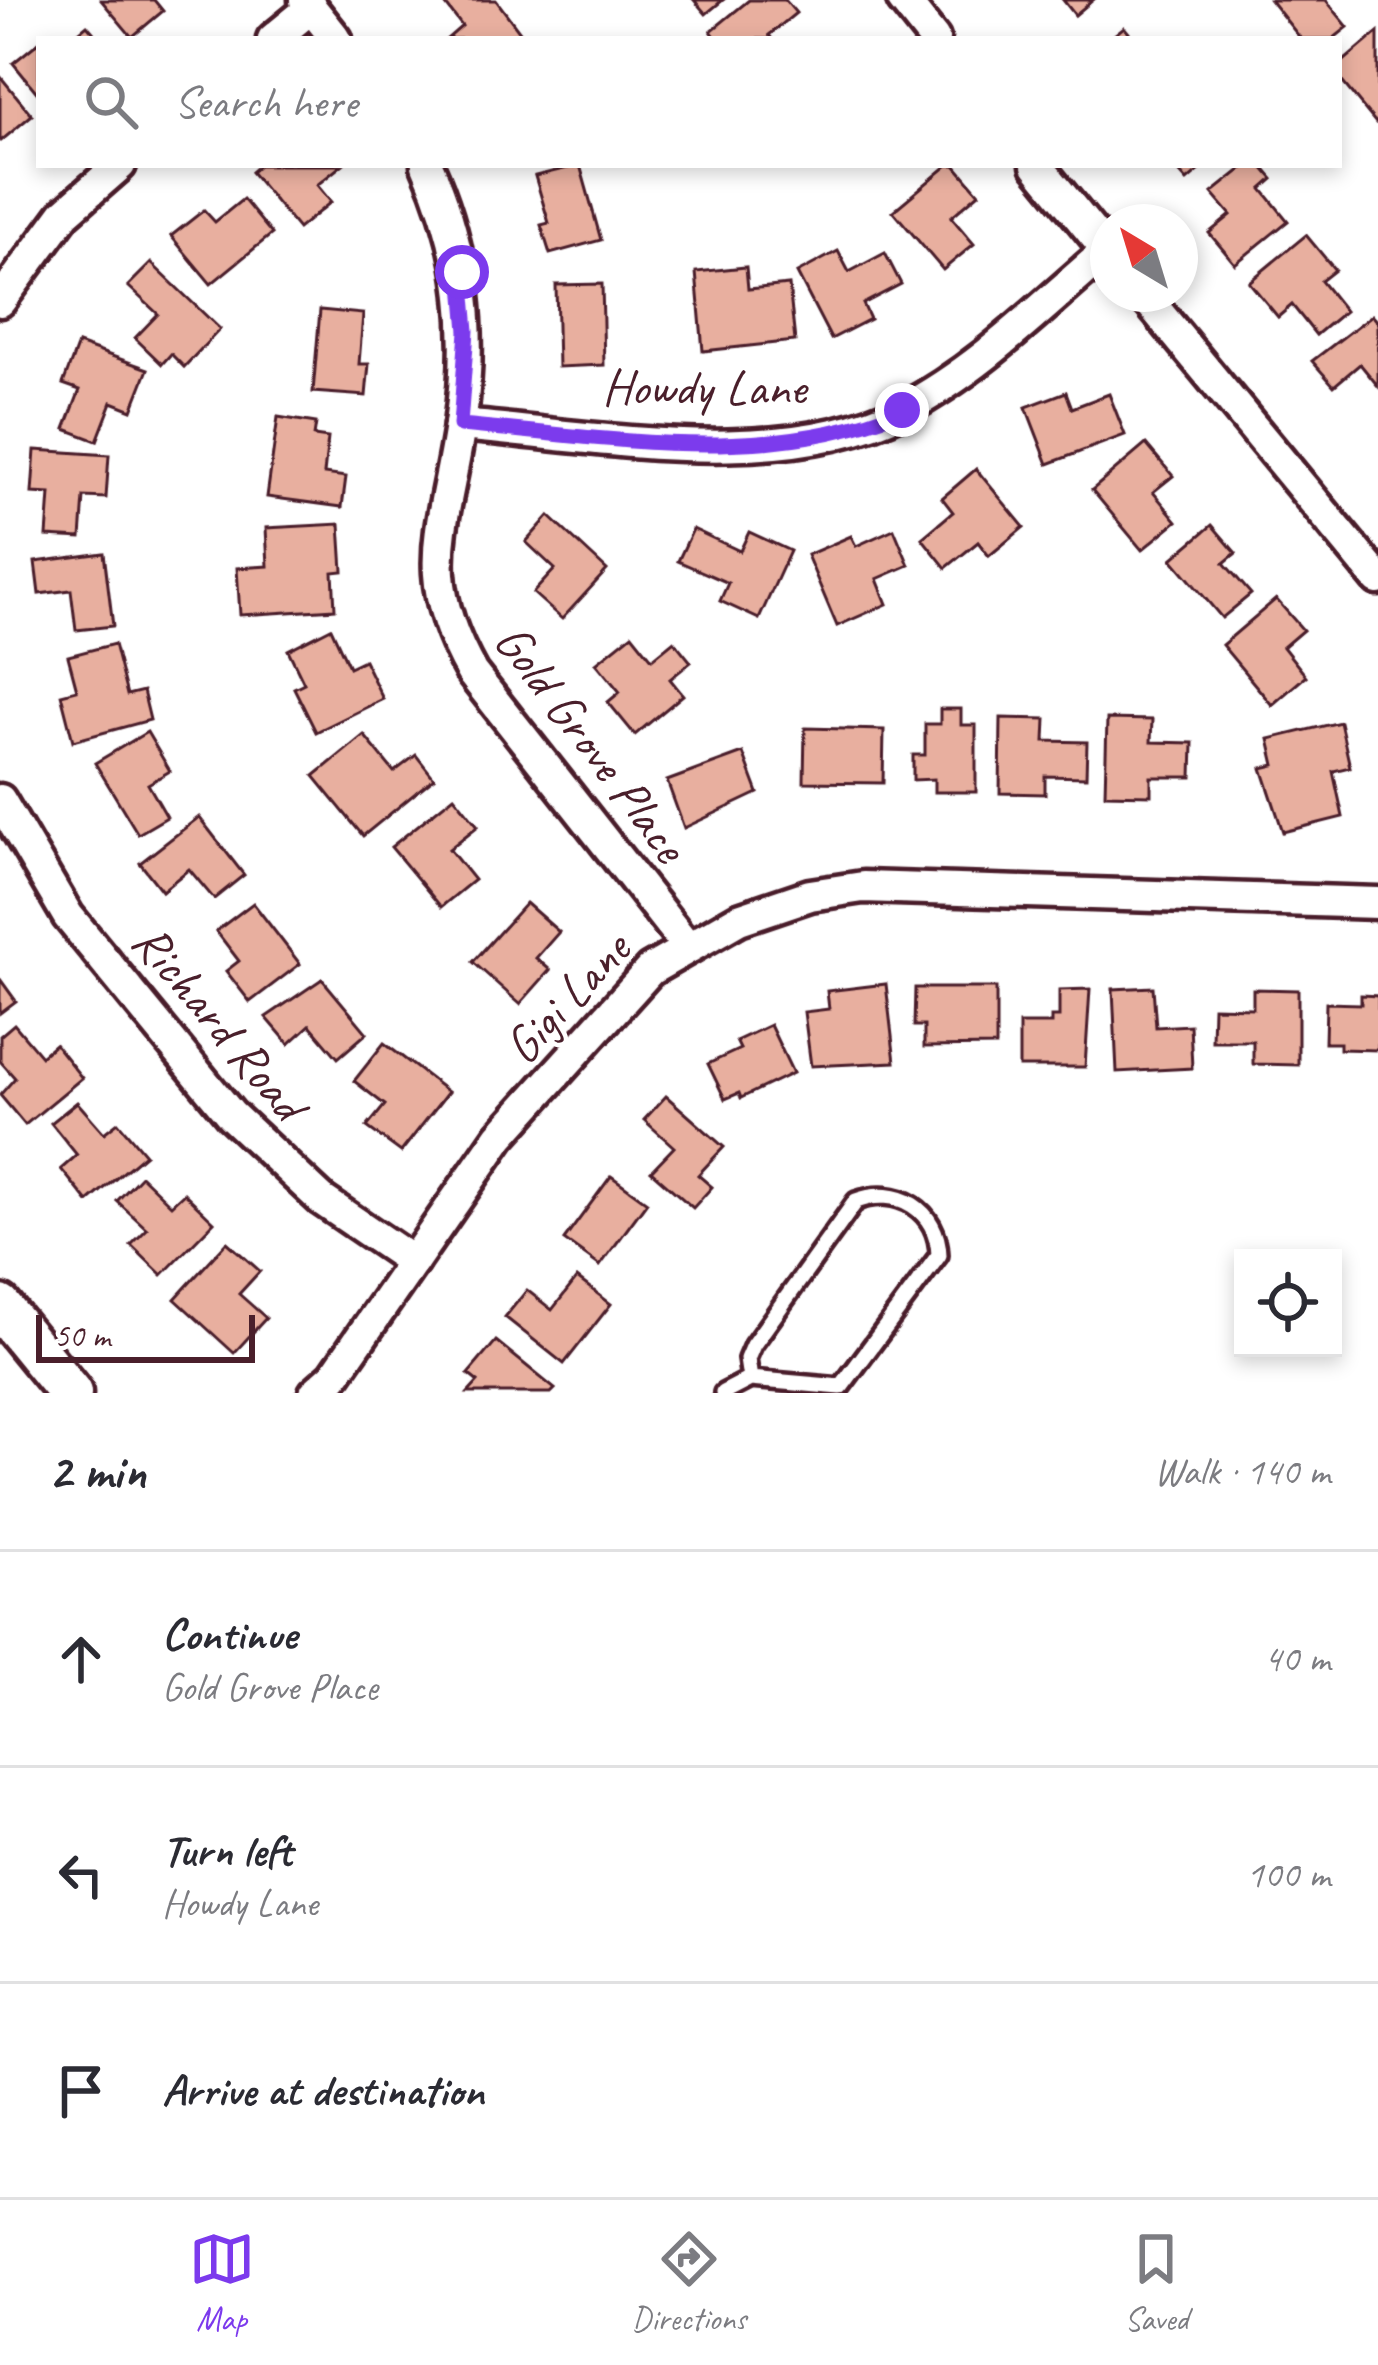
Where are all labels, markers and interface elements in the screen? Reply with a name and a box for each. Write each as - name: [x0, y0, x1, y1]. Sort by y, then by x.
- search box: [36, 36, 1342, 168]
- icon: search: [78, 69, 144, 135]
- text: Search here: [174, 74, 357, 131]
- north arrow: [1090, 204, 1198, 312]
- route start: [435, 245, 489, 299]
- street label: Howdy Lane: [602, 355, 809, 419]
- route end: [875, 383, 929, 437]
- street label: Gold Grove Place: [481, 611, 704, 877]
- street label: Richard Road: [119, 910, 325, 1139]
- street label: Gigi Lane: [490, 916, 646, 1077]
- map controls: [1234, 1249, 1342, 1357]
- button: locate: [1234, 1249, 1342, 1357]
- scale bar: [36, 1309, 255, 1362]
- text: 50 m: [54, 1315, 110, 1357]
- text: 2 min: [48, 1439, 146, 1503]
- text: Walk · 140 m: [1154, 1447, 1330, 1496]
- text: Continue: [162, 1606, 296, 1663]
- icon: ahead: [48, 1626, 114, 1692]
- text: 40 m: [1264, 1634, 1330, 1683]
- text: Gold Grove Place: [162, 1663, 378, 1712]
- text: Turn left: [162, 1822, 292, 1879]
- icon: left: [48, 1842, 114, 1908]
- text: 100 m: [1246, 1850, 1330, 1899]
- text: Howdy Lane: [162, 1879, 318, 1928]
- icon: arrive: [48, 2058, 114, 2124]
- text: Arrive at destination: [162, 2062, 484, 2119]
- tab: Map: [189, 2226, 255, 2340]
- tab: Directions: [632, 2226, 746, 2340]
- tab: Saved: [1123, 2226, 1189, 2340]

